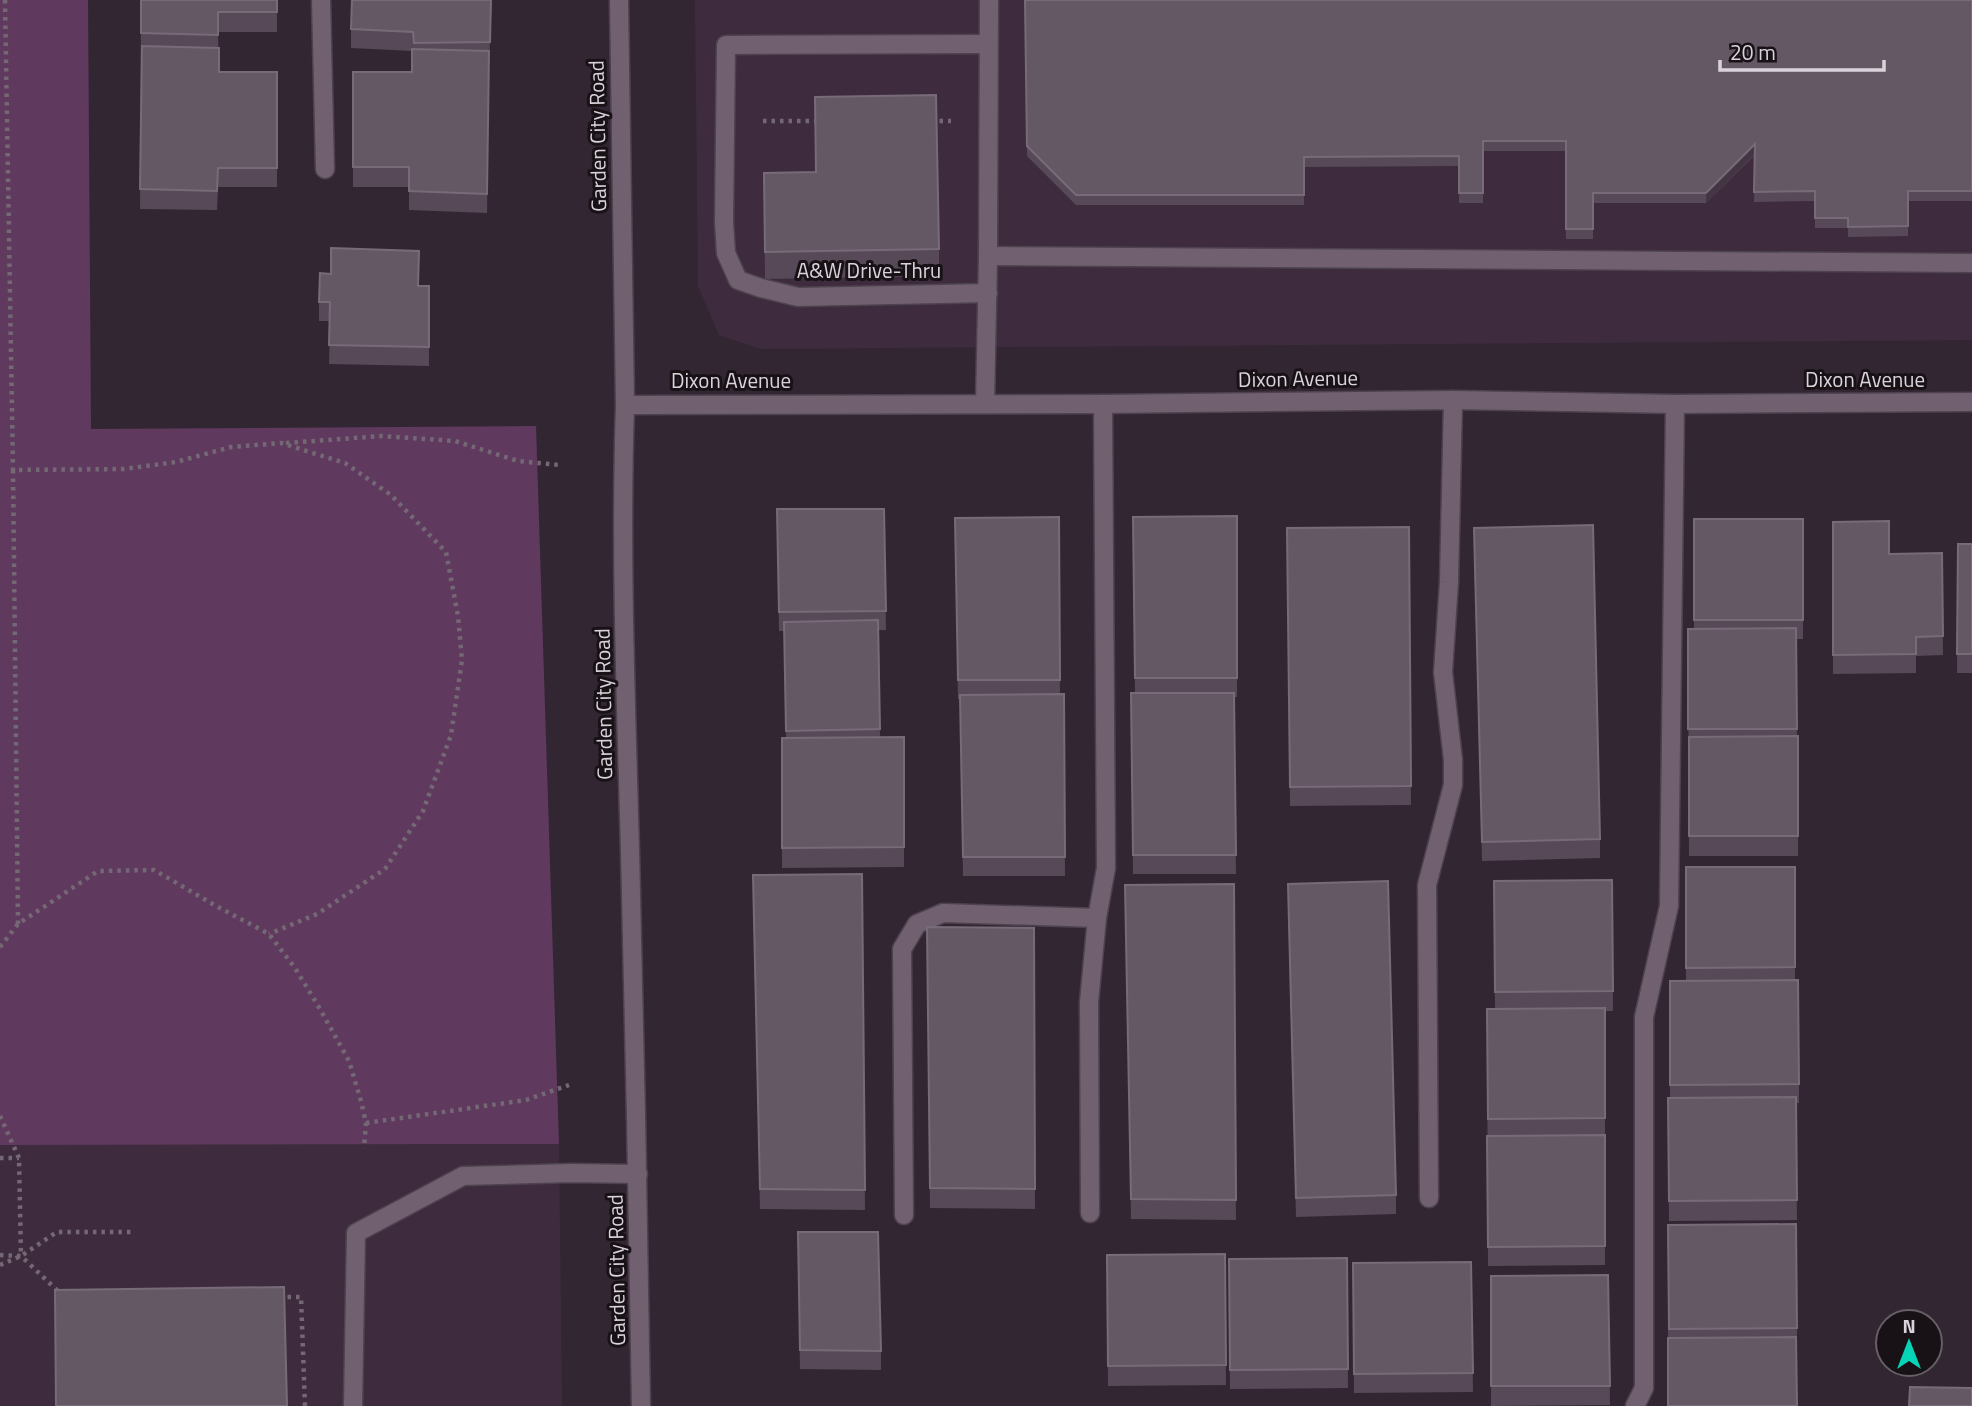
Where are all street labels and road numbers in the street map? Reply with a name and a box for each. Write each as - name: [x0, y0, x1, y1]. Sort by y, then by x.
- street label: Garden City Road: [580, 60, 614, 212]
- street label: A&W Drive-Thru: [797, 254, 941, 286]
- street label: Dixon Avenue: [1238, 361, 1358, 395]
- street label: Dixon Avenue: [1805, 363, 1925, 395]
- street label: Dixon Avenue: [671, 364, 791, 396]
- street label: Garden City Road: [586, 628, 620, 780]
- street label: Garden City Road: [599, 1194, 633, 1346]

